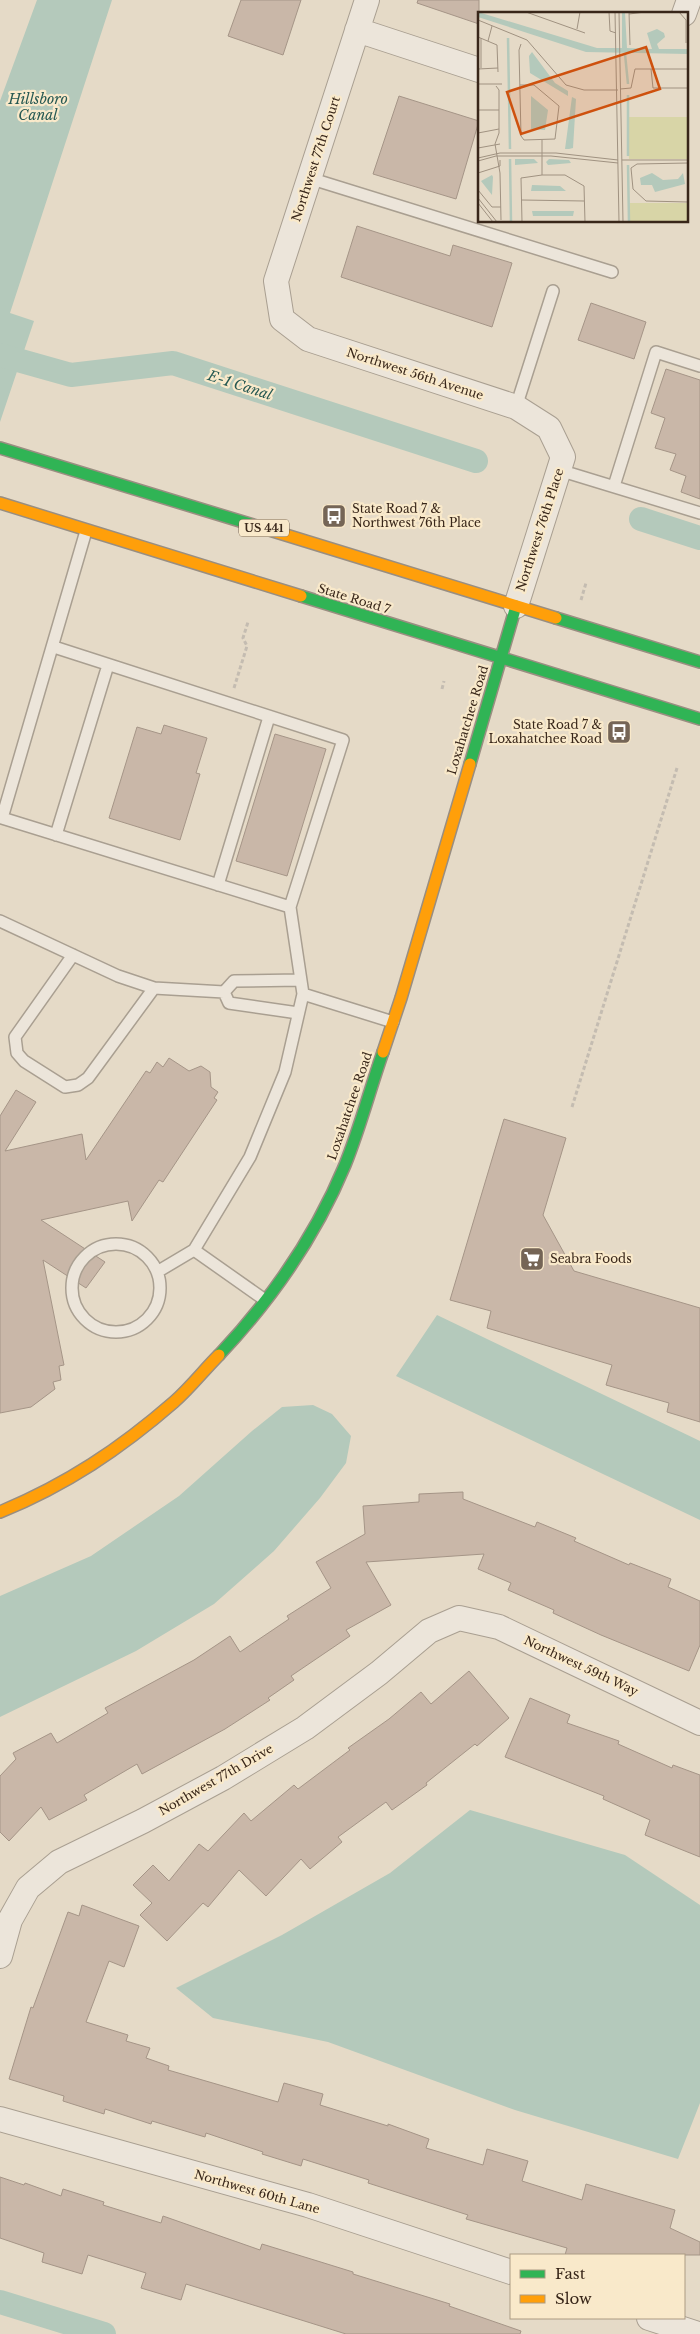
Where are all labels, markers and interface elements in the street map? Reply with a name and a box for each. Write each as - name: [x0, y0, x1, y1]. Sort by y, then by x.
- inset map: [478, 12, 688, 222]
- water label: Hillsboro Canal: [7, 90, 68, 124]
- street label: Northwest 77th Court: [288, 94, 343, 223]
- street label: Northwest 56th Avenue: [345, 344, 486, 403]
- water label: E-1 Canal: [205, 366, 275, 404]
- street label: Northwest 76th Place: [512, 466, 567, 593]
- place label: State Road 7 & Northwest 76th Place: [352, 501, 481, 530]
- bus stop icon: State Road 7 & Northwest 76th Place: [321, 503, 347, 529]
- road number: US 441: [239, 520, 289, 536]
- street label: State Road 7: [316, 580, 393, 617]
- street label: Loxahatchee Road: [444, 663, 491, 776]
- place label: State Road 7 & Loxahatchee Road: [489, 717, 602, 746]
- bus stop icon: State Road 7 & Loxahatchee Road: [606, 719, 632, 745]
- street label: Loxahatchee Road: [324, 1050, 375, 1162]
- supermarket icon: Seabra Foods: [519, 1246, 545, 1272]
- place label: Seabra Foods: [550, 1251, 632, 1266]
- street label: Northwest 59th Way: [522, 1632, 641, 1699]
- street label: Northwest 77th Drive: [156, 1741, 276, 1818]
- street label: Northwest 60th Lane: [193, 2166, 322, 2217]
- legend: [510, 2254, 685, 2319]
- text: Fast: [555, 2264, 586, 2283]
- text: Slow: [555, 2289, 592, 2308]

